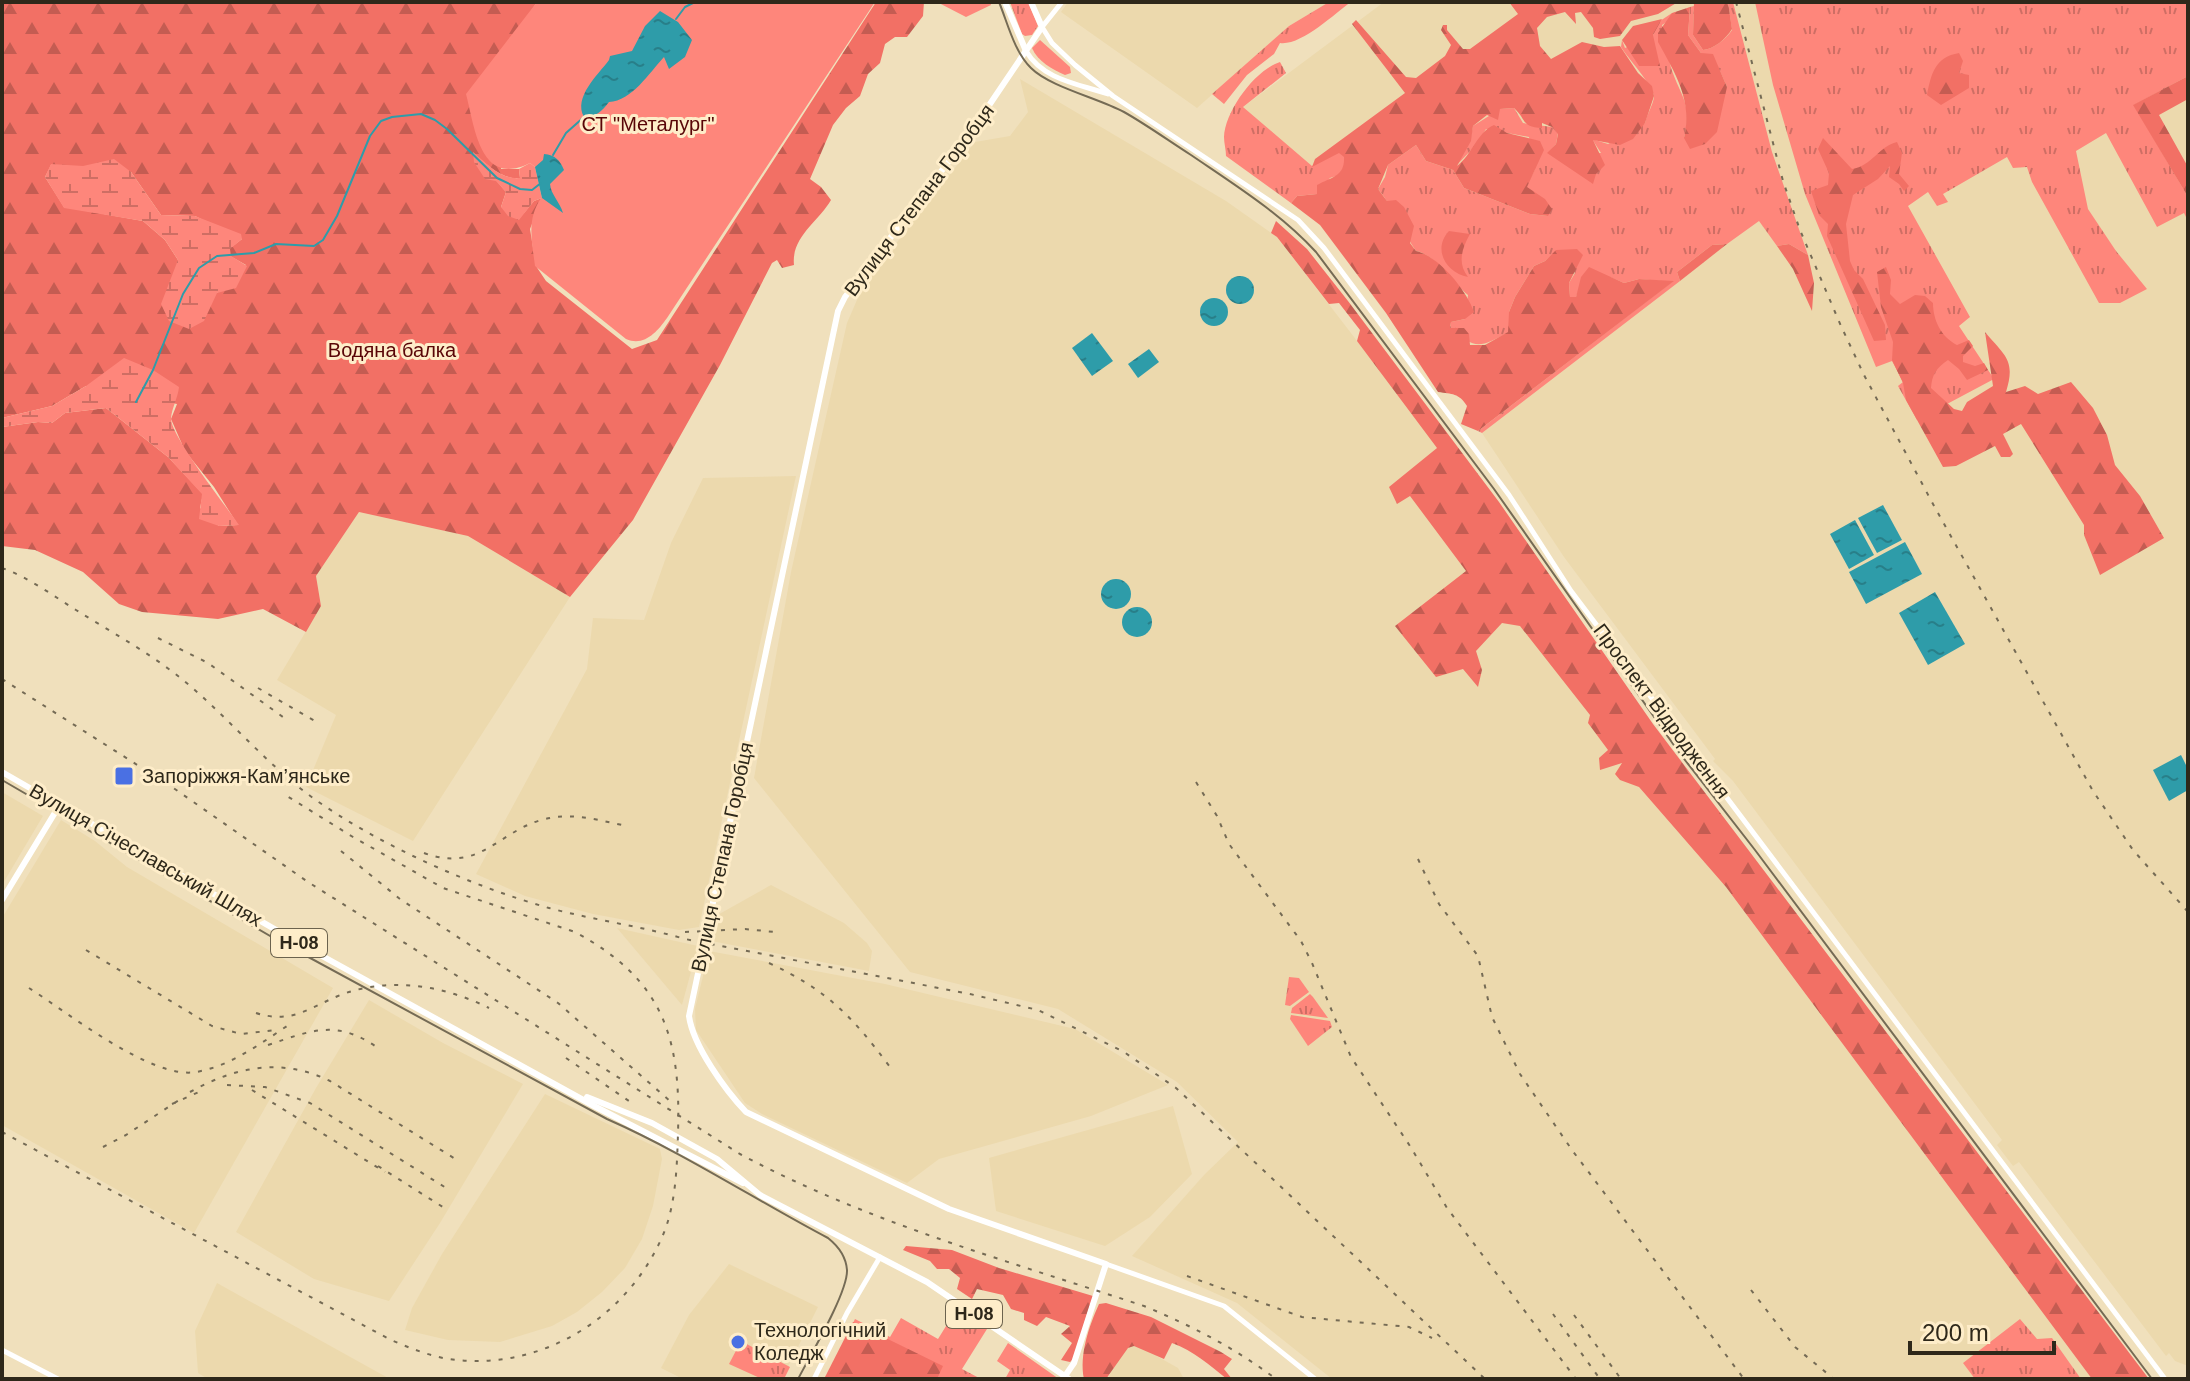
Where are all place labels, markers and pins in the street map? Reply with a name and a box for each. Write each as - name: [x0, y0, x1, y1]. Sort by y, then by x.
- marker: Запоріжжя-Кам’янське: [113, 765, 135, 787]
- place label: Запоріжжя-Кам’янське: [142, 765, 350, 787]
- place label: Технологічний Коледж: [754, 1319, 886, 1364]
- marker: Технологічний Коледж: [729, 1333, 747, 1351]

